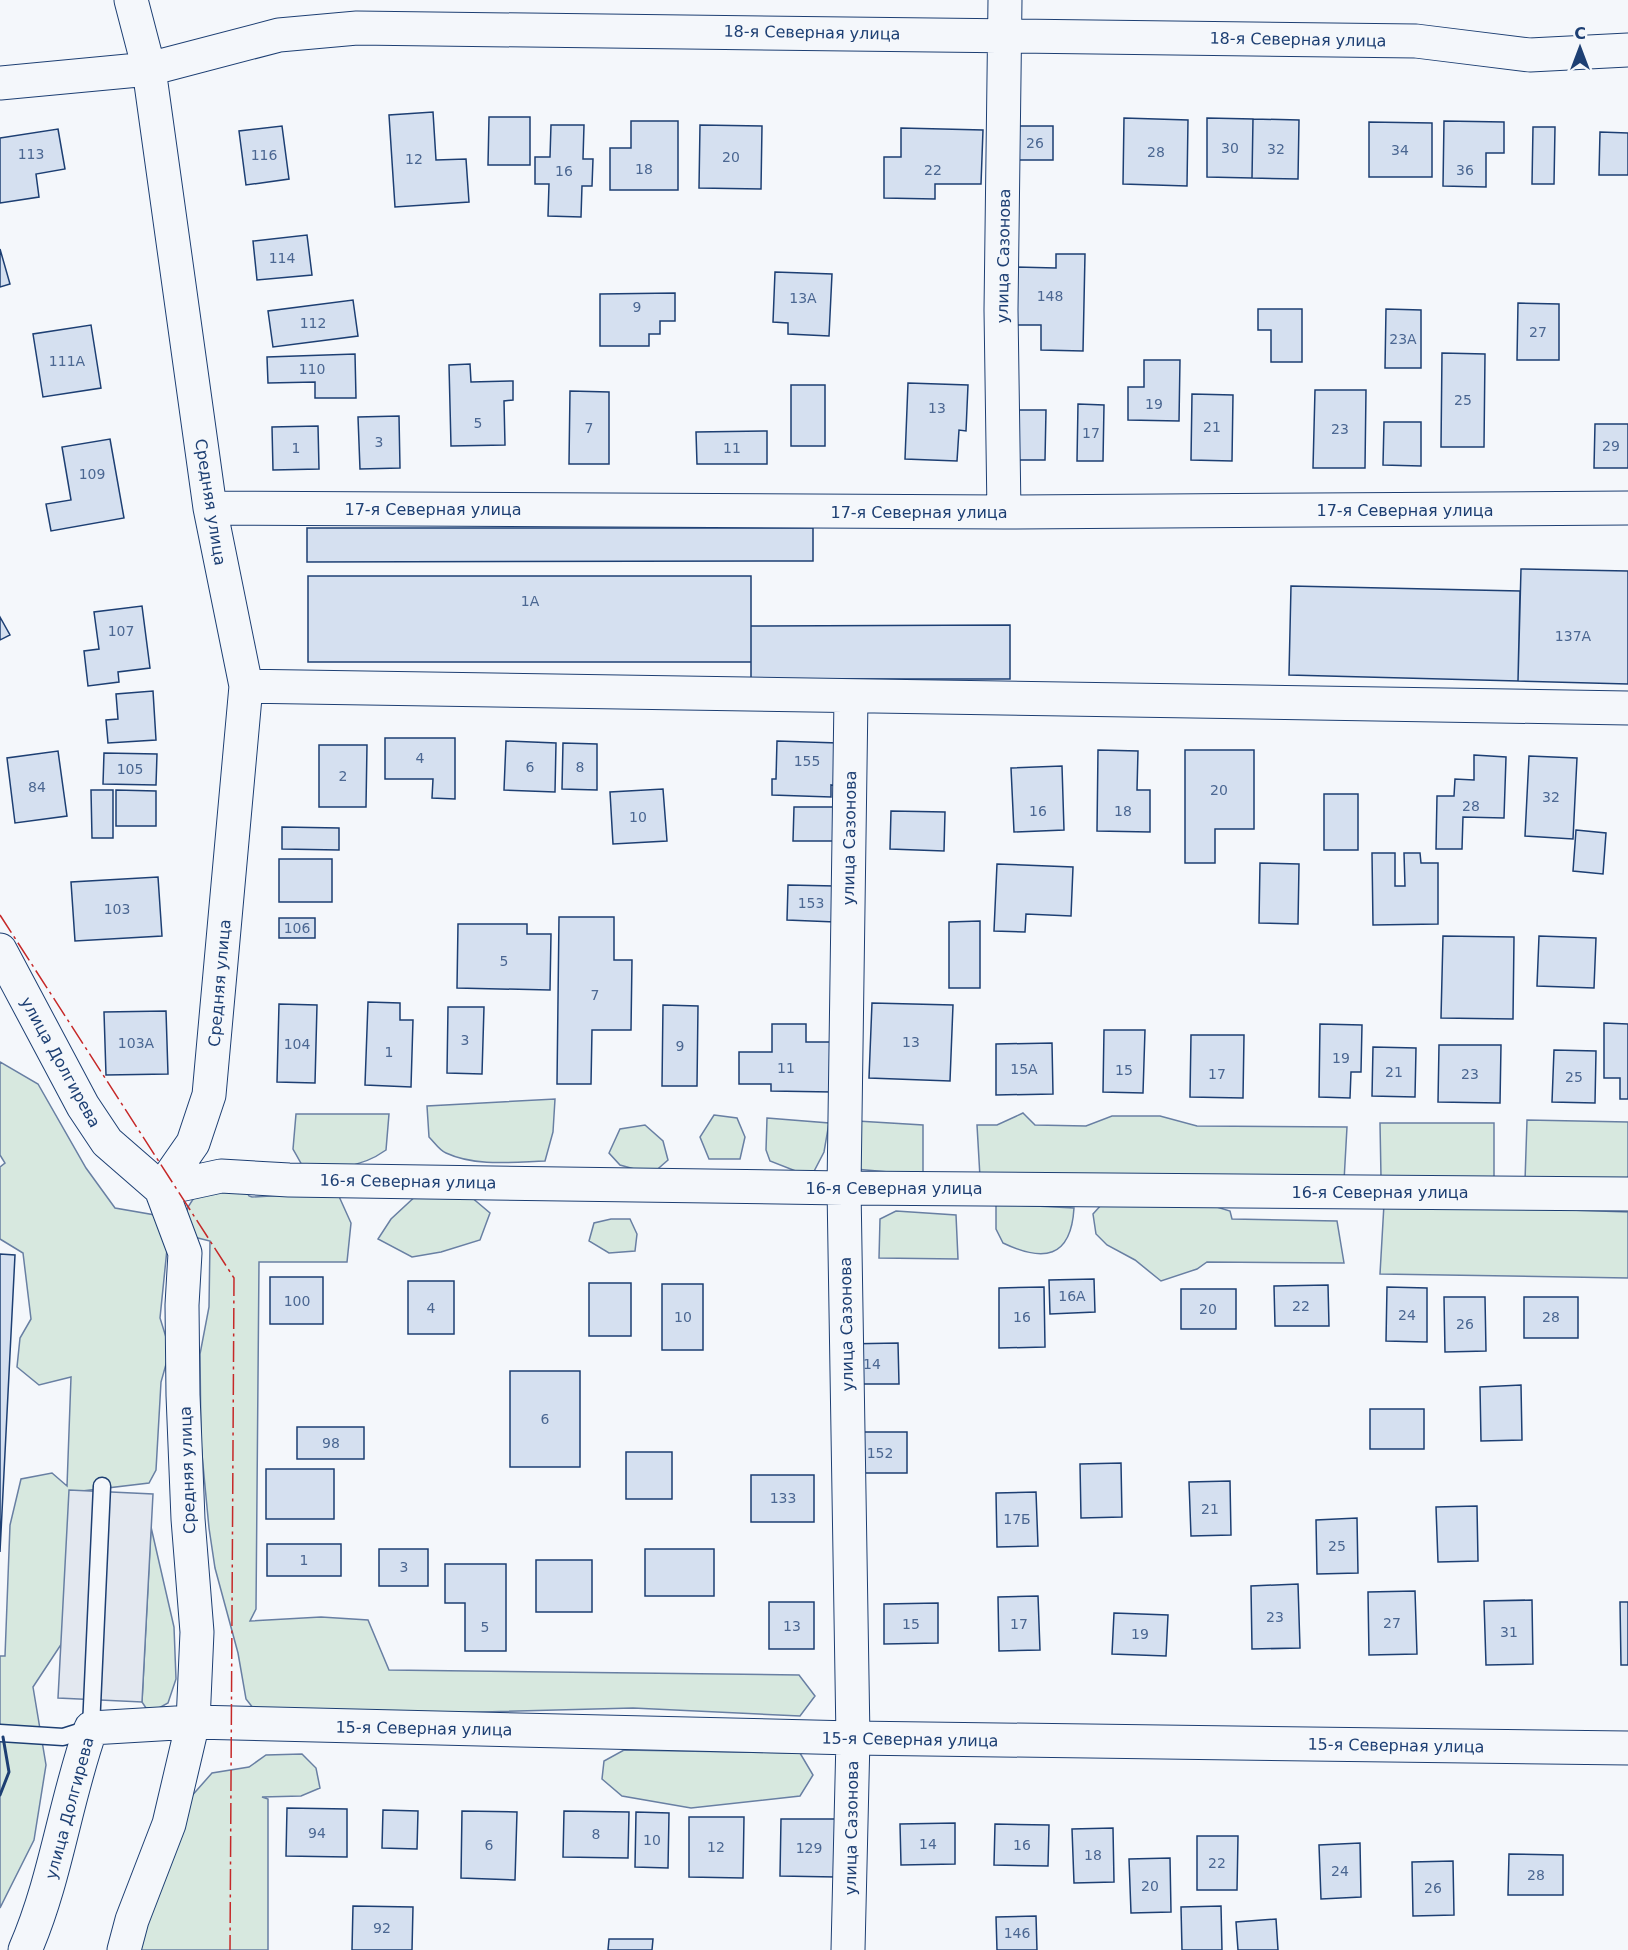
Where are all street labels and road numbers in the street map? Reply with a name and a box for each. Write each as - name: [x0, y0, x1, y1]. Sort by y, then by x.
- street label: 18-я Северная улица: [723, 21, 901, 44]
- street label: 18-я Северная улица: [1209, 28, 1387, 51]
- street label: улица Сазонова: [993, 189, 1014, 323]
- street label: Средняя улица: [191, 437, 230, 567]
- street label: 17-я Северная улица: [344, 500, 522, 519]
- street label: 17-я Северная улица: [1316, 501, 1494, 520]
- street label: 17-я Северная улица: [830, 503, 1008, 522]
- street label: улица Сазонова: [839, 771, 860, 905]
- street label: Средняя улица: [204, 919, 235, 1048]
- street label: улица Долгирева: [17, 994, 104, 1131]
- street label: 16-я Северная улица: [319, 1170, 497, 1193]
- street label: 16-я Северная улица: [805, 1179, 983, 1198]
- street label: 16-я Северная улица: [1291, 1183, 1469, 1202]
- street label: улица Сазонова: [836, 1257, 857, 1391]
- street label: Средняя улица: [176, 1406, 199, 1534]
- street label: 15-я Северная улица: [335, 1717, 513, 1740]
- street label: 15-я Северная улица: [821, 1728, 999, 1751]
- street label: 15-я Северная улица: [1307, 1734, 1485, 1757]
- street label: улица Долгирева: [41, 1735, 98, 1881]
- street label: улица Сазонова: [841, 1761, 862, 1895]

